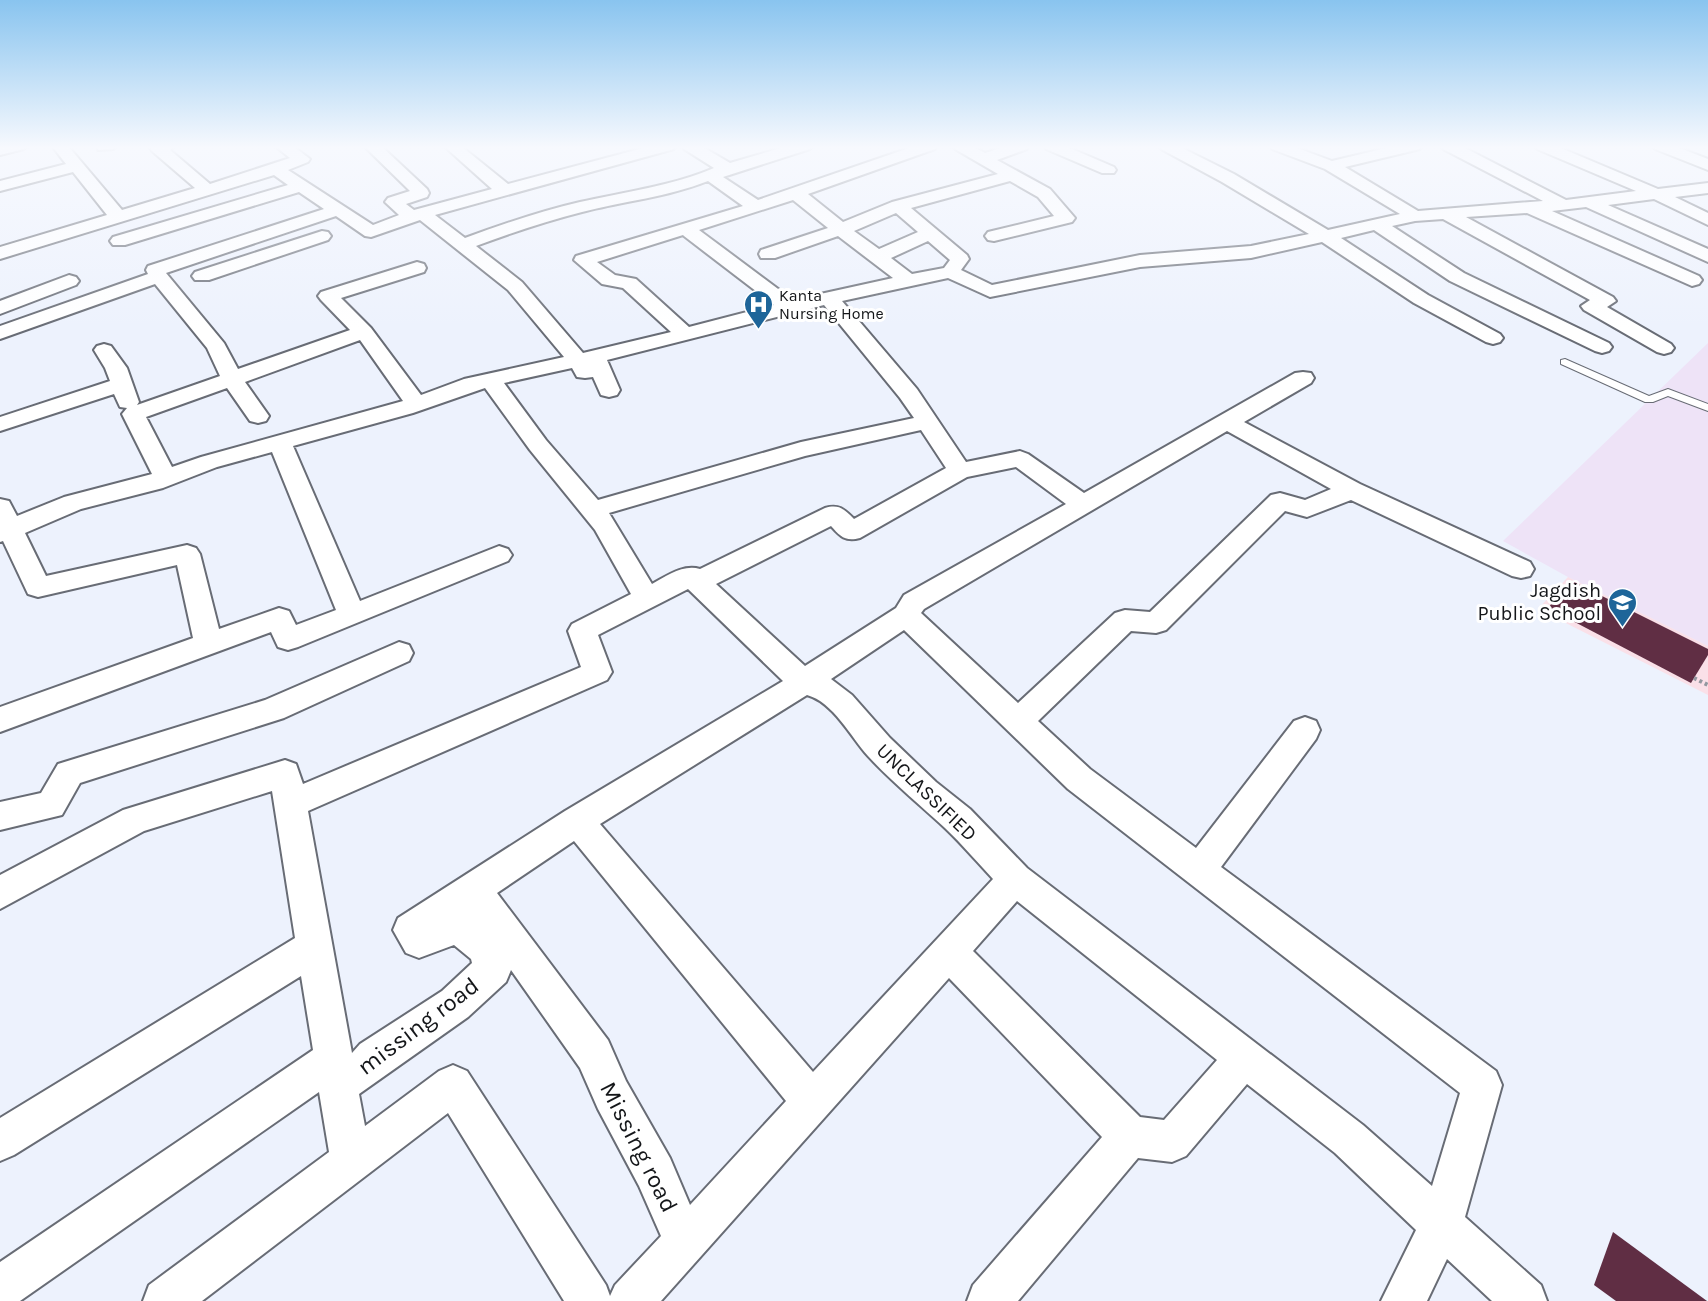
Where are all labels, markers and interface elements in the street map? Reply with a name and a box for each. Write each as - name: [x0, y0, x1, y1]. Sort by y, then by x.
- place label: Kanta Nursing Home: [779, 286, 884, 323]
- hospital icon: Kanta Nursing Home: [742, 288, 774, 330]
- place label: Jagdish Public School: [1477, 579, 1601, 625]
- school or university icon: Jagdish Public School: [1606, 586, 1638, 628]
- street label: UNCLASSIFIED: [872, 739, 981, 846]
- street label: missing road: [352, 971, 484, 1081]
- street label: Missing road: [594, 1077, 684, 1217]

